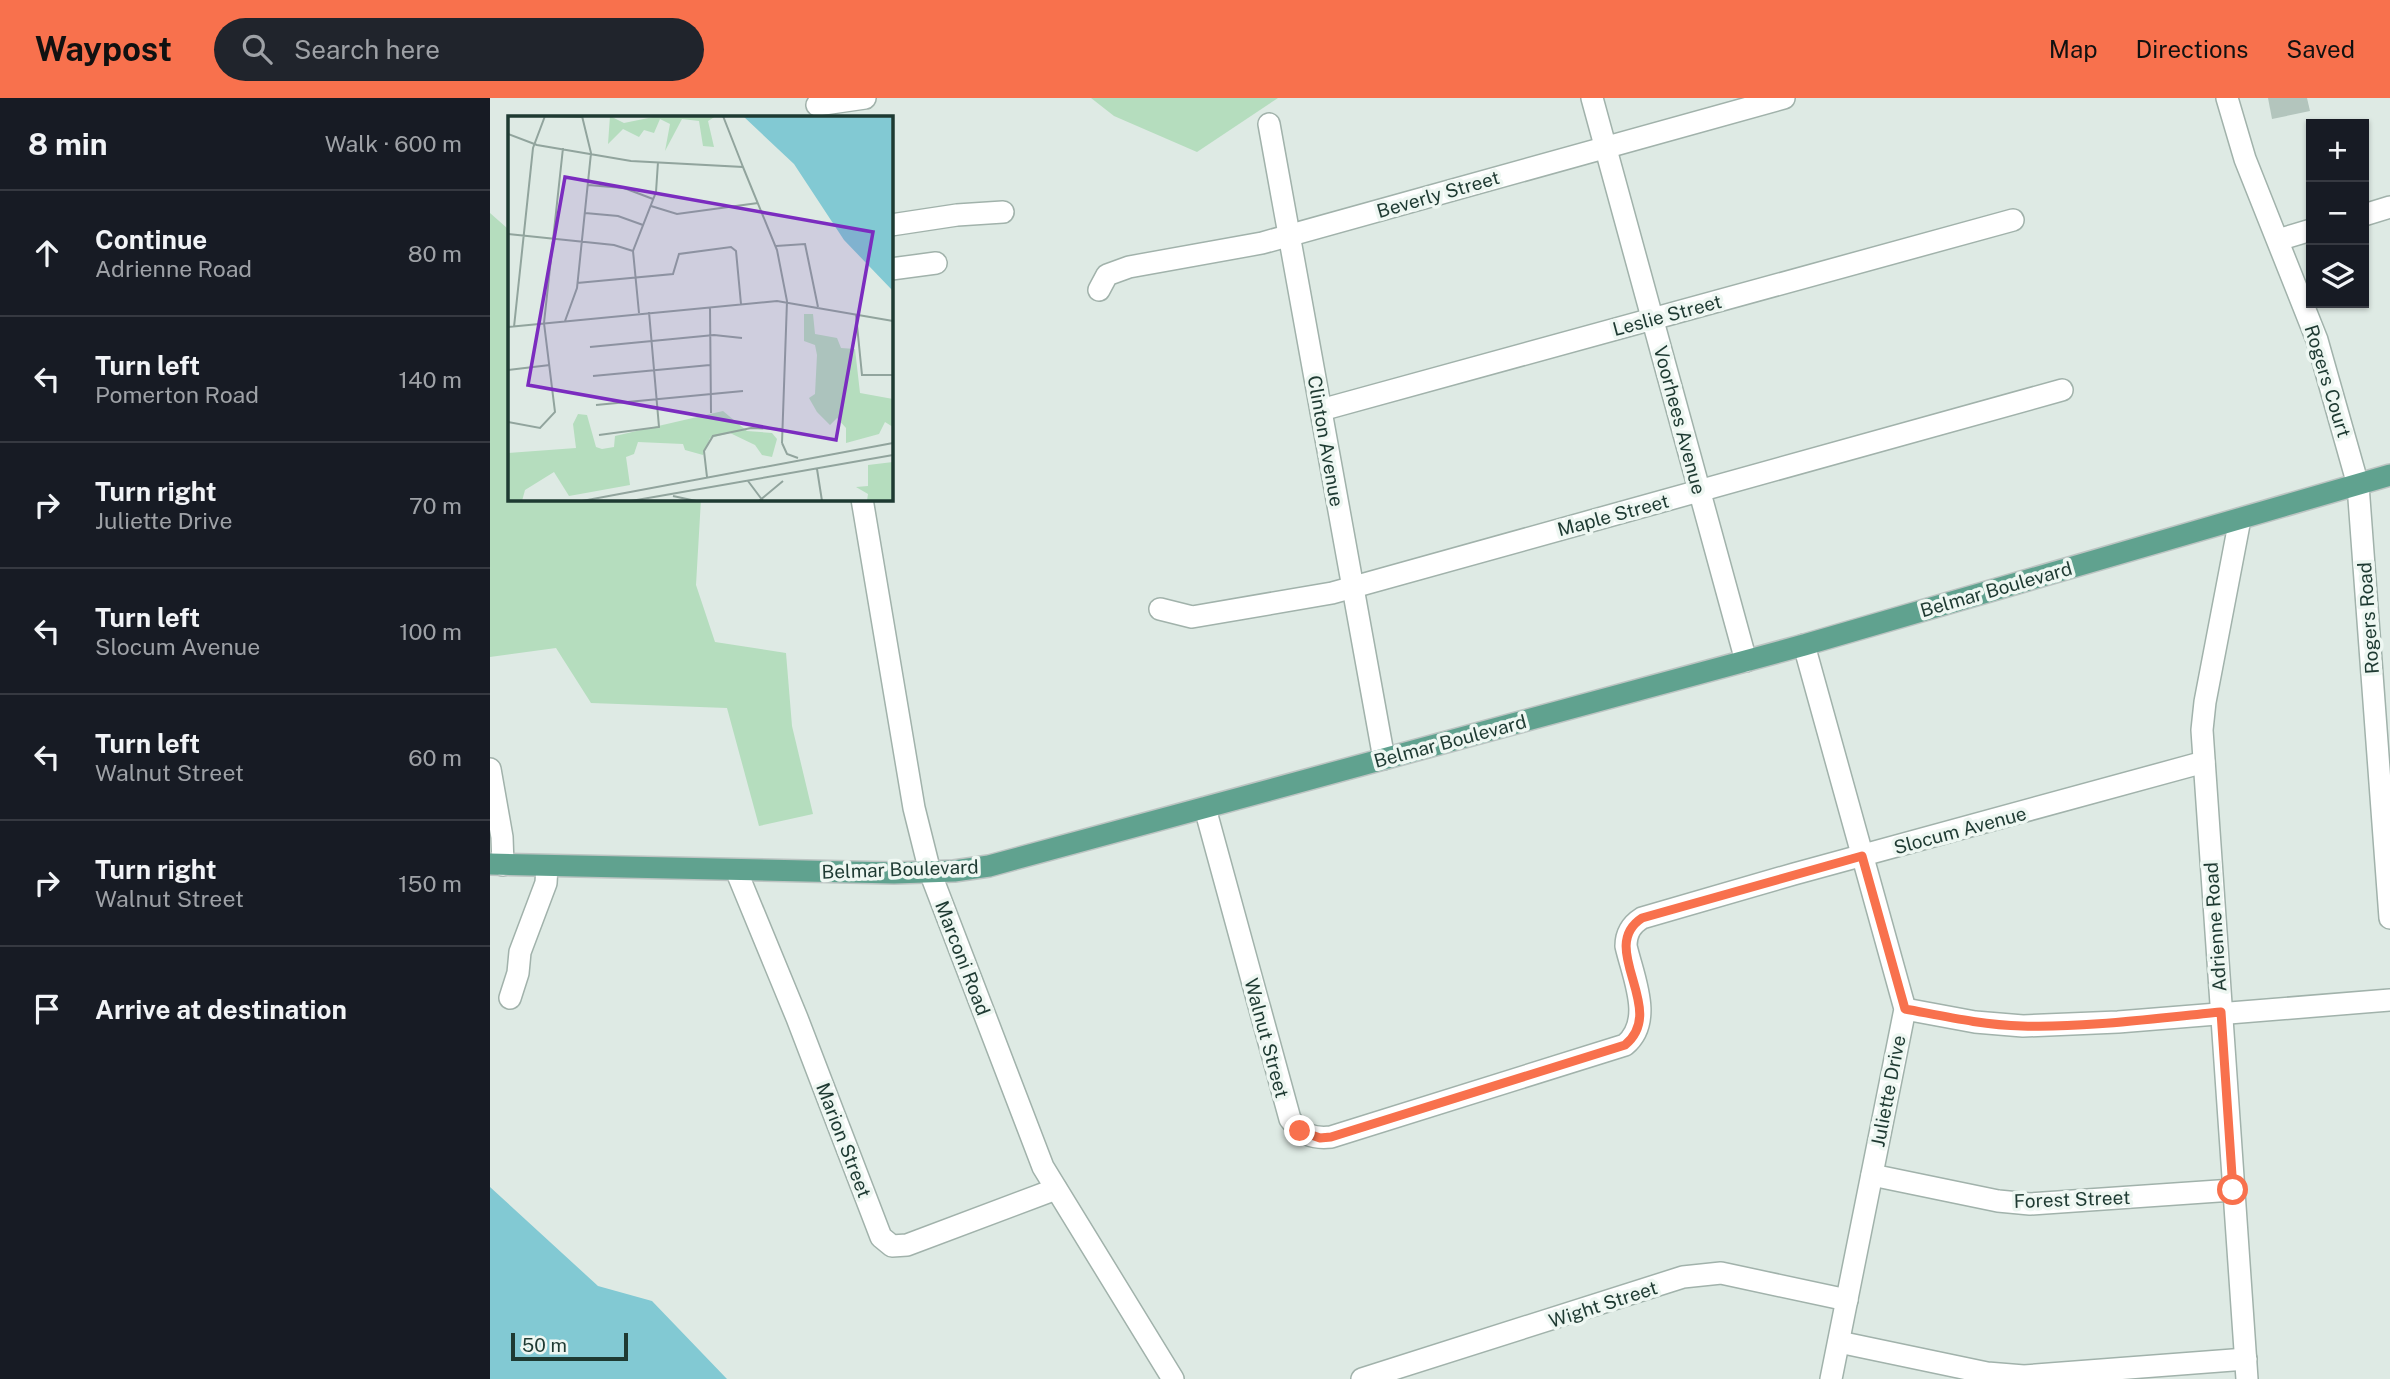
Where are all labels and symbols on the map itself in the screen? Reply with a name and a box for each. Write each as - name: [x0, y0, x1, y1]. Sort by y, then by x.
- inset map: [508, 116, 892, 500]
- street label: Beverly Street: [1374, 166, 1502, 222]
- street label: Leslie Street: [1610, 290, 1724, 340]
- street label: Rogers Court: [2300, 322, 2356, 440]
- street label: Voorhees Avenue: [1650, 343, 1710, 497]
- street label: Clinton Avenue: [1304, 374, 1348, 508]
- street label: Maple Street: [1555, 490, 1671, 540]
- street label: Belmar Boulevard: [1917, 557, 2075, 621]
- street label: Rogers Road: [2353, 561, 2383, 675]
- street label: Belmar Boulevard: [1371, 710, 1529, 772]
- street label: Slocum Avenue: [1891, 802, 2029, 858]
- street label: Belmar Boulevard: [821, 855, 979, 883]
- street label: Adrienne Road: [2200, 862, 2230, 992]
- street label: Marconi Road: [931, 898, 995, 1018]
- street label: Walnut Street: [1240, 976, 1294, 1100]
- street label: Juliette Drive: [1866, 1033, 1910, 1149]
- street label: Marion Street: [812, 1079, 876, 1201]
- route end: [1284, 1115, 1315, 1146]
- route start: [2217, 1174, 2248, 1205]
- street label: Forest Street: [2013, 1186, 2131, 1212]
- street label: Wight Street: [1546, 1276, 1660, 1332]
- scale bar: [511, 1330, 628, 1362]

